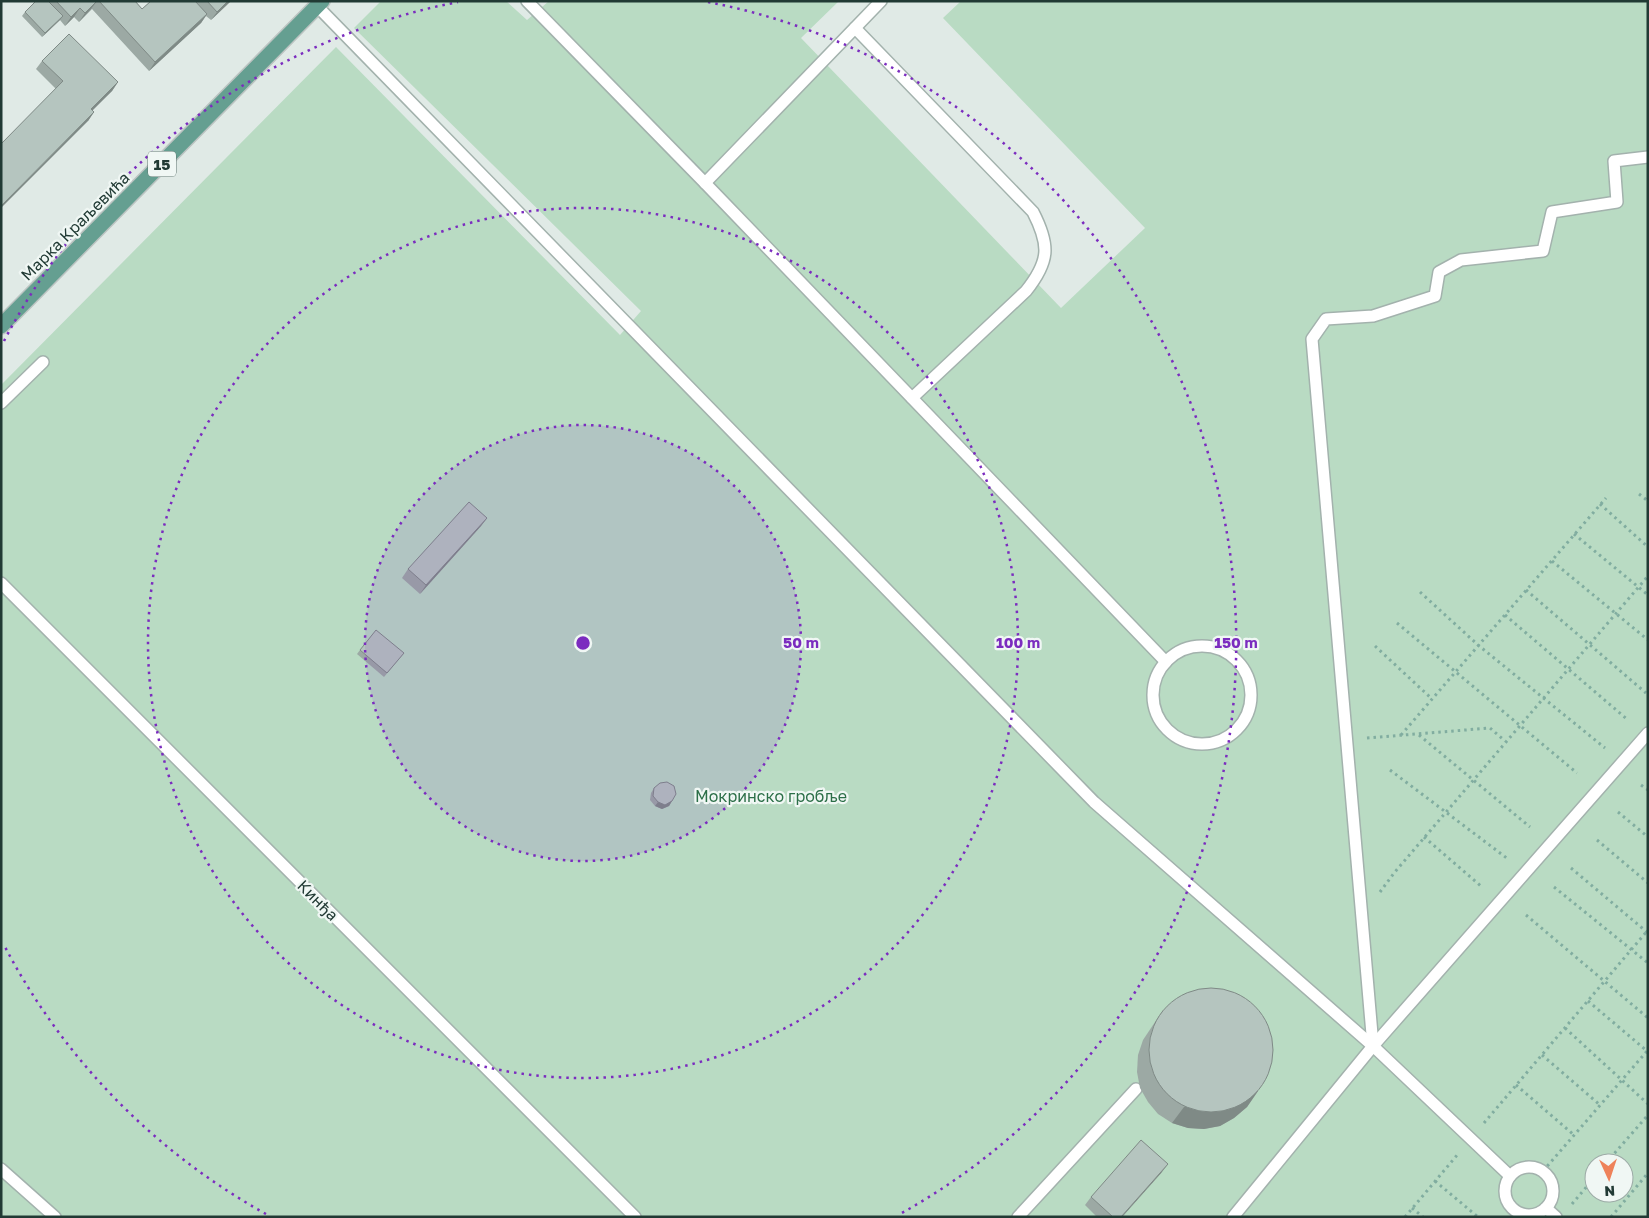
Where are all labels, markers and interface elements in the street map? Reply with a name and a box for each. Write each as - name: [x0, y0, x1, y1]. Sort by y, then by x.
- road number: 15: [148, 152, 176, 176]
- street label: Марка Краљевића: [17, 168, 133, 284]
- text: 50 m: [783, 633, 819, 651]
- text: 100 m: [996, 633, 1040, 651]
- text: 150 m: [1214, 633, 1258, 651]
- centre of rings: [574, 634, 592, 652]
- park label: Мокринско гробље: [695, 786, 847, 806]
- street label: Кинђа: [293, 875, 343, 925]
- north arrow: [1584, 1153, 1634, 1203]
- text: N: [1604, 1183, 1615, 1200]

